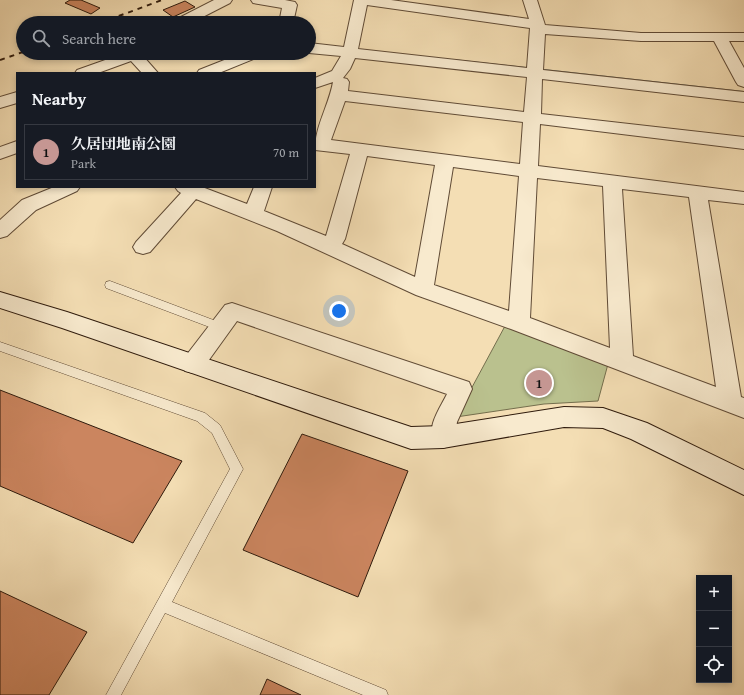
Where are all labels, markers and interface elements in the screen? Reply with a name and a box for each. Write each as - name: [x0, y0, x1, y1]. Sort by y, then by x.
- search box: [16, 16, 316, 60]
- icon: search: [30, 27, 52, 49]
- text: Search here: [62, 28, 136, 49]
- text: Nearby: [32, 86, 86, 111]
- text: 久居団地南公園: [71, 133, 176, 154]
- text: 1: [43, 143, 49, 162]
- text: 70 m: [273, 143, 299, 162]
- text: Park: [71, 154, 96, 173]
- your location: [329, 301, 349, 321]
- pin: 1: [526, 368, 552, 398]
- map controls: [696, 575, 732, 683]
- button: +: [696, 575, 732, 611]
- button: −: [696, 611, 732, 647]
- button: locate: [696, 647, 732, 683]

